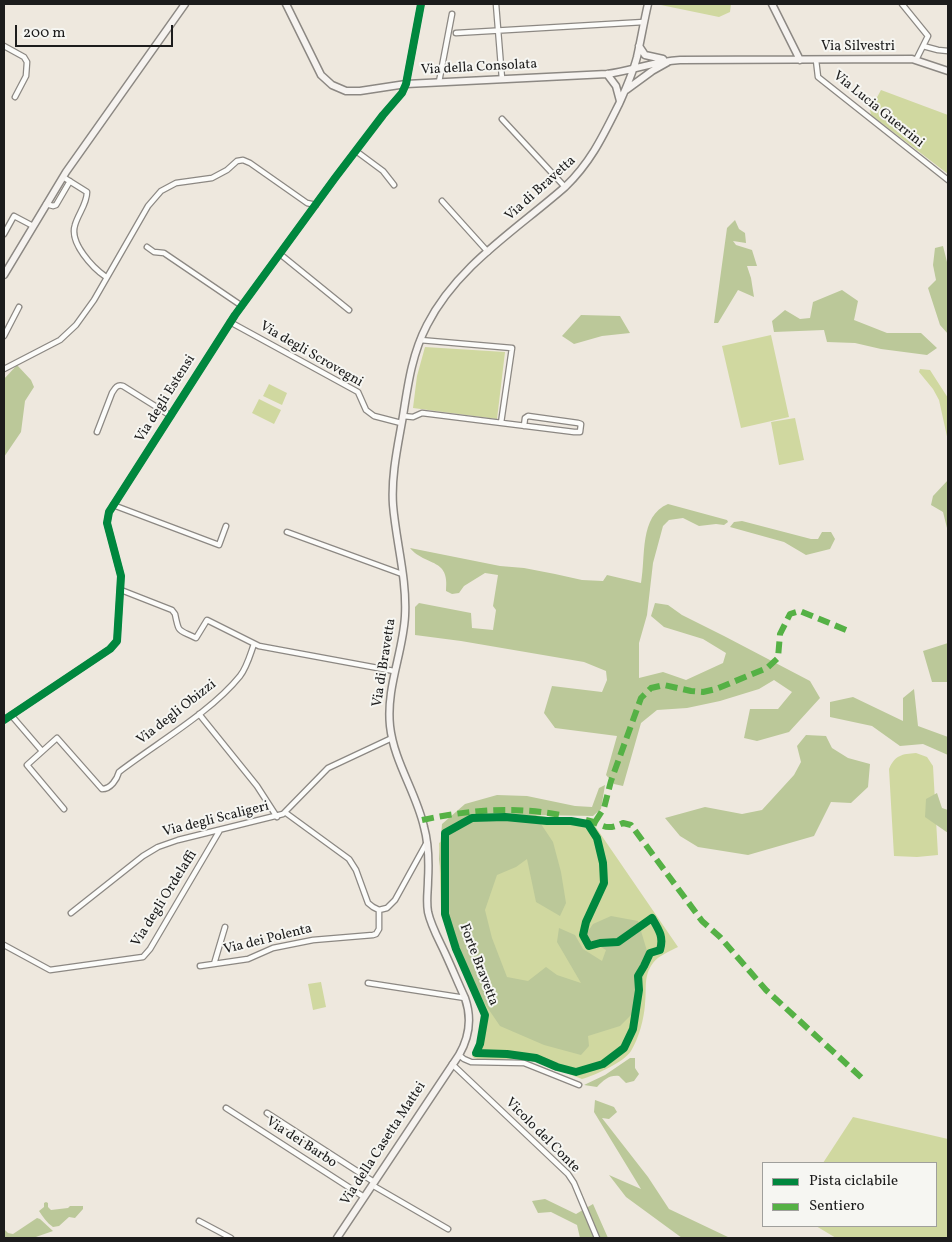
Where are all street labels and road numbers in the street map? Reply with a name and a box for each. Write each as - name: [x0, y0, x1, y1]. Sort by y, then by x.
- street label: Via Silvestri: [821, 39, 895, 55]
- street label: Via della Consolata: [420, 57, 538, 79]
- street label: Via Lucia Guerrini: [829, 68, 927, 152]
- street label: Via di Bravetta: [502, 153, 580, 225]
- street label: Via degli Scrovegni: [256, 319, 366, 391]
- street label: Via degli Estensi: [132, 352, 200, 446]
- street label: Via di Bravetta: [370, 617, 400, 709]
- street label: Via degli Obizzi: [134, 677, 220, 749]
- street label: Via degli Scaligeri: [161, 799, 271, 841]
- street label: Via degli Ordelaffi: [129, 848, 201, 950]
- street label: Via dei Polenta: [222, 921, 314, 959]
- street label: Forte Bravetta: [455, 922, 501, 1008]
- street label: Via della Casetta Mattei: [338, 1079, 430, 1209]
- street label: Vicolo del Conte: [501, 1095, 583, 1177]
- street label: Via dei Barbo: [262, 1114, 340, 1172]

